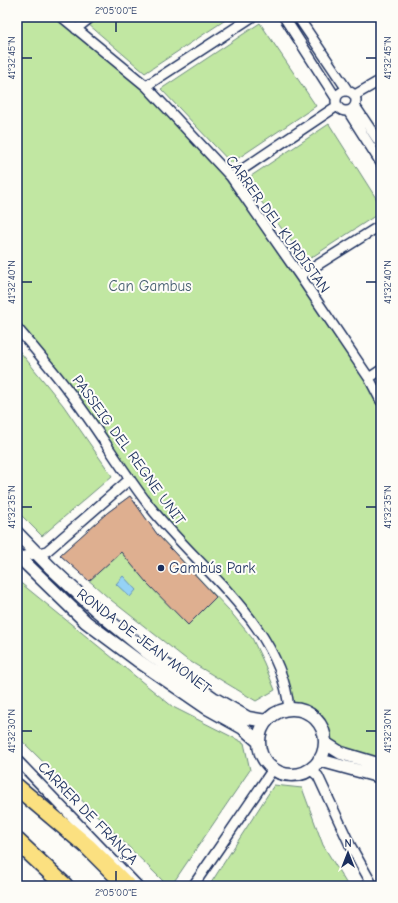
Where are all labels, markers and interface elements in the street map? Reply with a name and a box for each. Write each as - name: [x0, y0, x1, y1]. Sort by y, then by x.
- text: 2°05'00"E: [95, 5, 137, 17]
- text: 41°32'45"N: [6, 36, 18, 80]
- text: 41°32'45"N: [382, 36, 394, 80]
- street label: CARRER DEL KURDISTAN: [222, 152, 334, 296]
- text: 41°32'40"N: [6, 260, 18, 304]
- text: 41°32'40"N: [382, 260, 394, 304]
- park label: Can Gambus: [108, 277, 192, 295]
- street label: PASSEIG DEL REGNE UNIT: [69, 372, 189, 529]
- text: 41°32'35"N: [6, 485, 18, 529]
- text: 41°32'35"N: [382, 485, 394, 529]
- place label: Gambús Park: [169, 559, 256, 577]
- marker: Gambús Park: [156, 563, 166, 573]
- street label: RONDA DE JEAN MONET: [73, 585, 215, 697]
- text: 41°32'30"N: [6, 709, 18, 753]
- text: 41°32'30"N: [382, 709, 394, 753]
- street label: CARRER DE FRANÇA: [34, 758, 142, 869]
- north arrow: [328, 833, 368, 873]
- text: N: [344, 837, 352, 850]
- text: 2°05'00"E: [95, 887, 137, 899]

